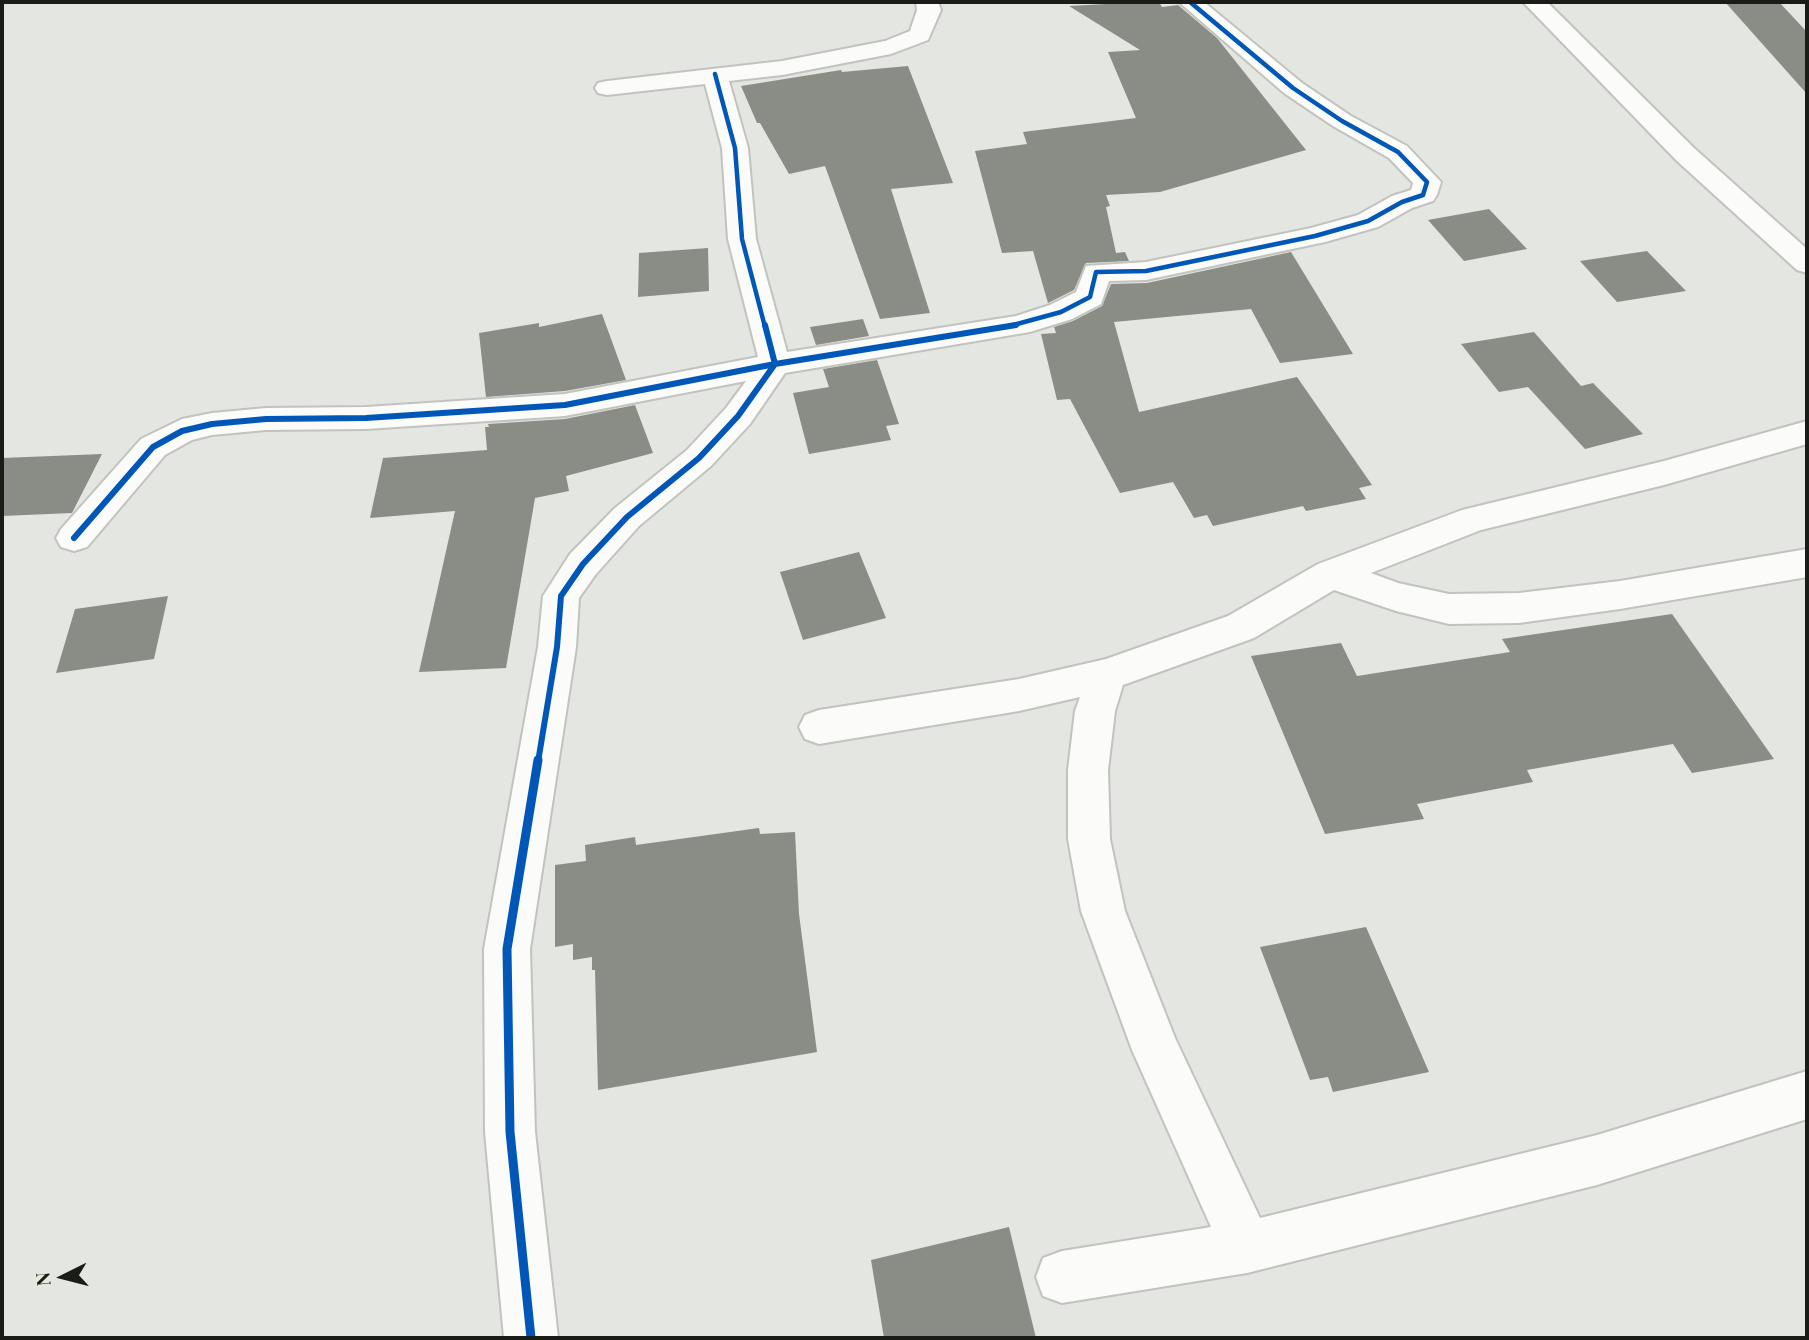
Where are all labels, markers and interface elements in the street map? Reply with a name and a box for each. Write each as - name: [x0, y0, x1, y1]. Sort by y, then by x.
- north arrow: [28, 1242, 98, 1312]
- text: N: [28, 1271, 56, 1287]

